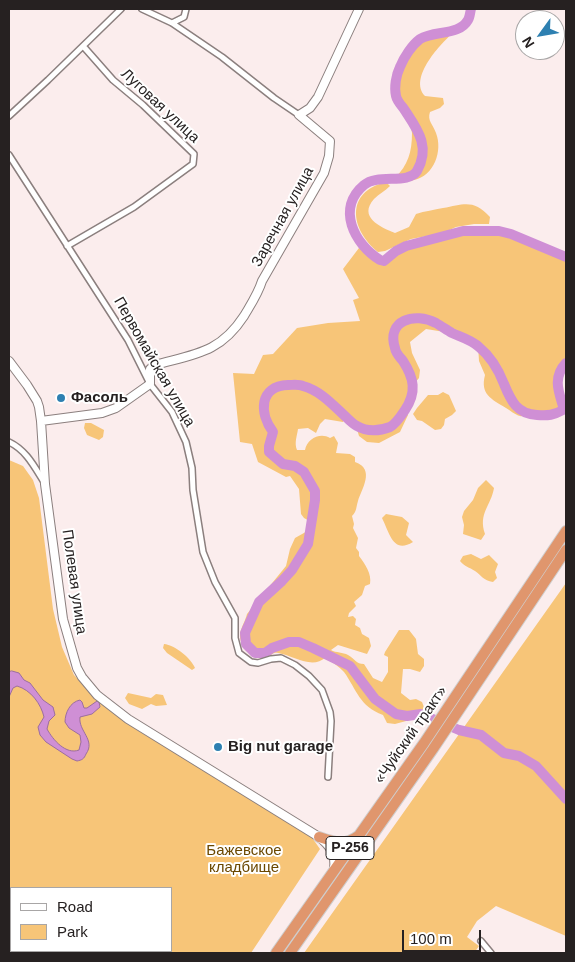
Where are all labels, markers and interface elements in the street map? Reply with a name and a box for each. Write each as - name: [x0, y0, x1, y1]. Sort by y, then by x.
- north arrow: [515, 10, 565, 60]
- text: N: [519, 34, 538, 51]
- street label: Луговая улица: [117, 65, 203, 147]
- street label: Заречная улица: [248, 164, 318, 270]
- street label: Первомайская улица: [109, 294, 199, 430]
- place label: Фасоль: [71, 389, 128, 407]
- marker: Фасоль: [55, 392, 67, 404]
- street label: Полевая улица: [58, 528, 90, 636]
- street label: «Чуйский тракт»: [371, 683, 451, 787]
- place label: Big nut garage: [228, 738, 333, 756]
- marker: Big nut garage: [212, 741, 224, 753]
- road number: Р-256: [326, 836, 374, 860]
- park label: Бажевское кладбище: [206, 842, 282, 877]
- legend: [10, 887, 172, 952]
- text: Road: [57, 898, 93, 915]
- scale bar: [405, 920, 484, 952]
- text: Park: [57, 923, 88, 940]
- text: 100 m: [410, 930, 452, 947]

